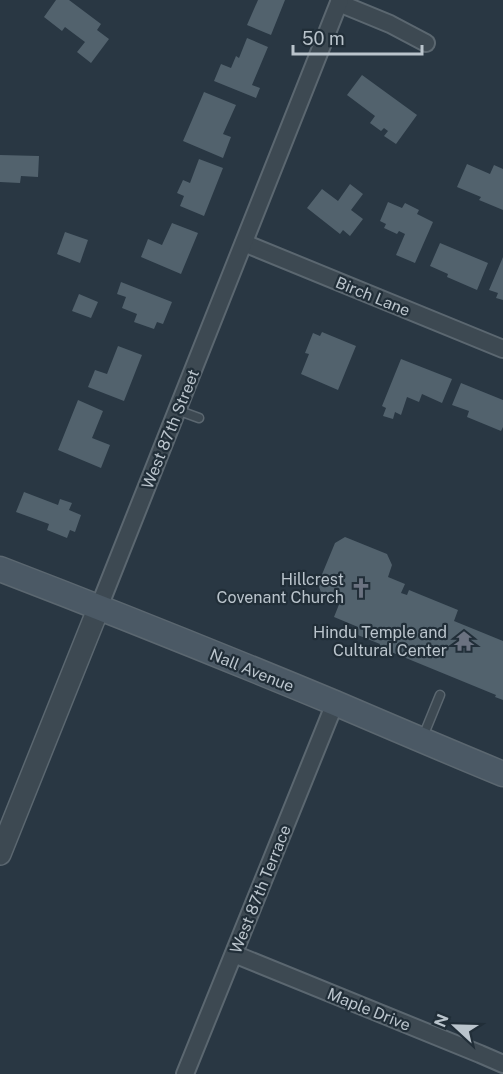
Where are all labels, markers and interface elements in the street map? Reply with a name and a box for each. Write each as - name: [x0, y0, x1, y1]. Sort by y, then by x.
- scale bar: [293, 18, 422, 56]
- text: 50 m: [302, 28, 345, 49]
- street label: Birch Lane: [333, 273, 413, 320]
- street label: West 87th Street: [138, 367, 203, 492]
- place label: Hillcrest Covenant Church: [217, 570, 344, 607]
- church icon: Hillcrest Covenant Church: [349, 576, 373, 600]
- place label: Hindu Temple and Cultural Center: [313, 623, 447, 660]
- temple icon: Hindu Temple and Cultural Center: [452, 629, 476, 653]
- street label: Nall Avenue: [207, 645, 297, 696]
- street label: West 87th Terrace: [226, 822, 295, 956]
- street label: Maple Drive: [324, 984, 413, 1035]
- north arrow: [425, 996, 485, 1056]
- text: N: [430, 1011, 453, 1030]

